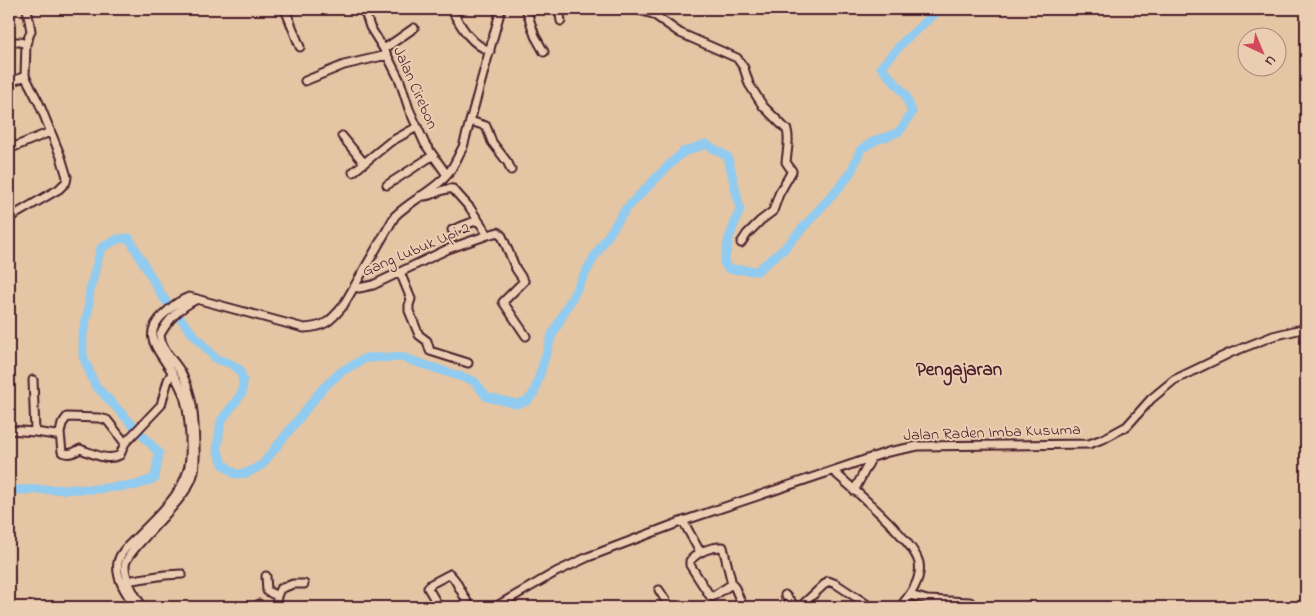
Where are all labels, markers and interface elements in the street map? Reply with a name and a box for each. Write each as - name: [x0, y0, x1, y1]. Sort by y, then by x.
- north arrow: [1238, 28, 1288, 78]
- street label: Jalan Cirebon: [386, 43, 444, 133]
- text: U: [1259, 50, 1280, 71]
- street label: Gang Lubuk Upi 2: [358, 216, 474, 284]
- district label: Pengajaran: [916, 357, 1002, 386]
- street label: Jalan Raden Imba Kusuma: [903, 418, 1081, 448]

